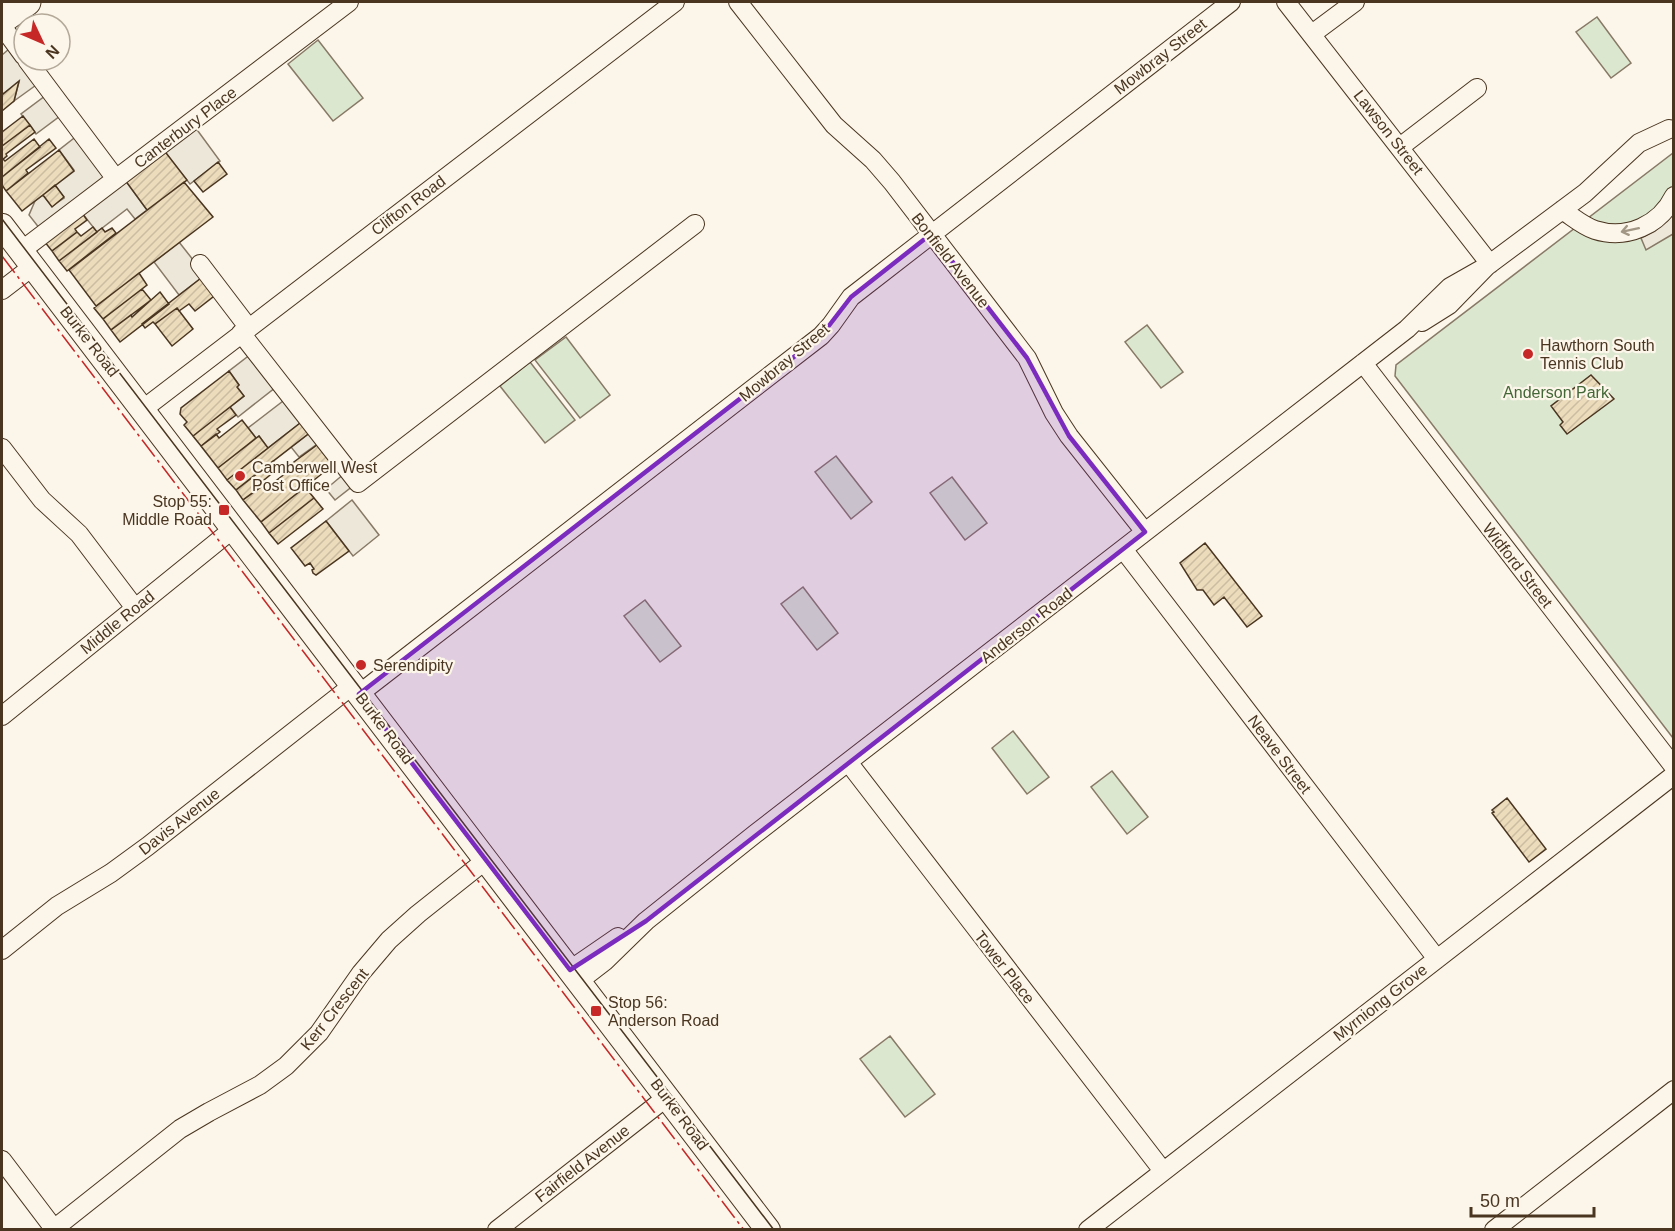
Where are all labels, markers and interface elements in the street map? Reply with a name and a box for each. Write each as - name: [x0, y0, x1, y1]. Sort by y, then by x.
- north arrow: [12, 12, 72, 72]
- street label: Mowbray Street: [1111, 15, 1210, 98]
- text: N: [42, 42, 63, 62]
- street label: Canterbury Place: [131, 83, 240, 171]
- street label: Lawson Street: [1350, 87, 1427, 178]
- street label: Clifton Road: [368, 172, 449, 239]
- street label: Bonfield Avenue: [908, 210, 993, 311]
- one-way arrow: [1621, 225, 1641, 236]
- street label: Burke Road: [57, 303, 122, 380]
- street label: Mowbray Street: [736, 320, 833, 405]
- place label: Hawthorn South Tennis Club: [1540, 337, 1655, 372]
- marker: Hawthorn South Tennis Club: [1521, 347, 1535, 361]
- park label: Anderson Park: [1503, 384, 1610, 401]
- place label: Camberwell West Post Office: [252, 459, 378, 494]
- marker: Camberwell West Post Office: [233, 469, 247, 483]
- place label: Stop 55: Middle Road: [122, 493, 212, 528]
- marker: Stop 55: Middle Road: [217, 503, 231, 517]
- street label: Widford Street: [1479, 520, 1556, 611]
- street label: Anderson Road: [977, 584, 1075, 666]
- street label: Middle Road: [77, 588, 158, 657]
- place label: Serendipity: [373, 657, 453, 674]
- marker: Serendipity: [354, 658, 368, 672]
- street label: Burke Road: [352, 689, 417, 767]
- street label: Neave Street: [1245, 712, 1315, 797]
- street label: Davis Avenue: [136, 785, 223, 858]
- street label: Tower Place: [971, 928, 1038, 1007]
- street label: Myrniong Grove: [1330, 961, 1430, 1044]
- street label: Kerr Crescent: [297, 965, 372, 1053]
- place label: Stop 56: Anderson Road: [608, 994, 719, 1029]
- marker: Stop 56: Anderson Road: [589, 1004, 603, 1018]
- street label: Burke Road: [647, 1075, 712, 1153]
- street label: Fairfield Avenue: [532, 1121, 633, 1205]
- scale bar: [1471, 1180, 1594, 1218]
- text: 50 m: [1480, 1191, 1520, 1211]

